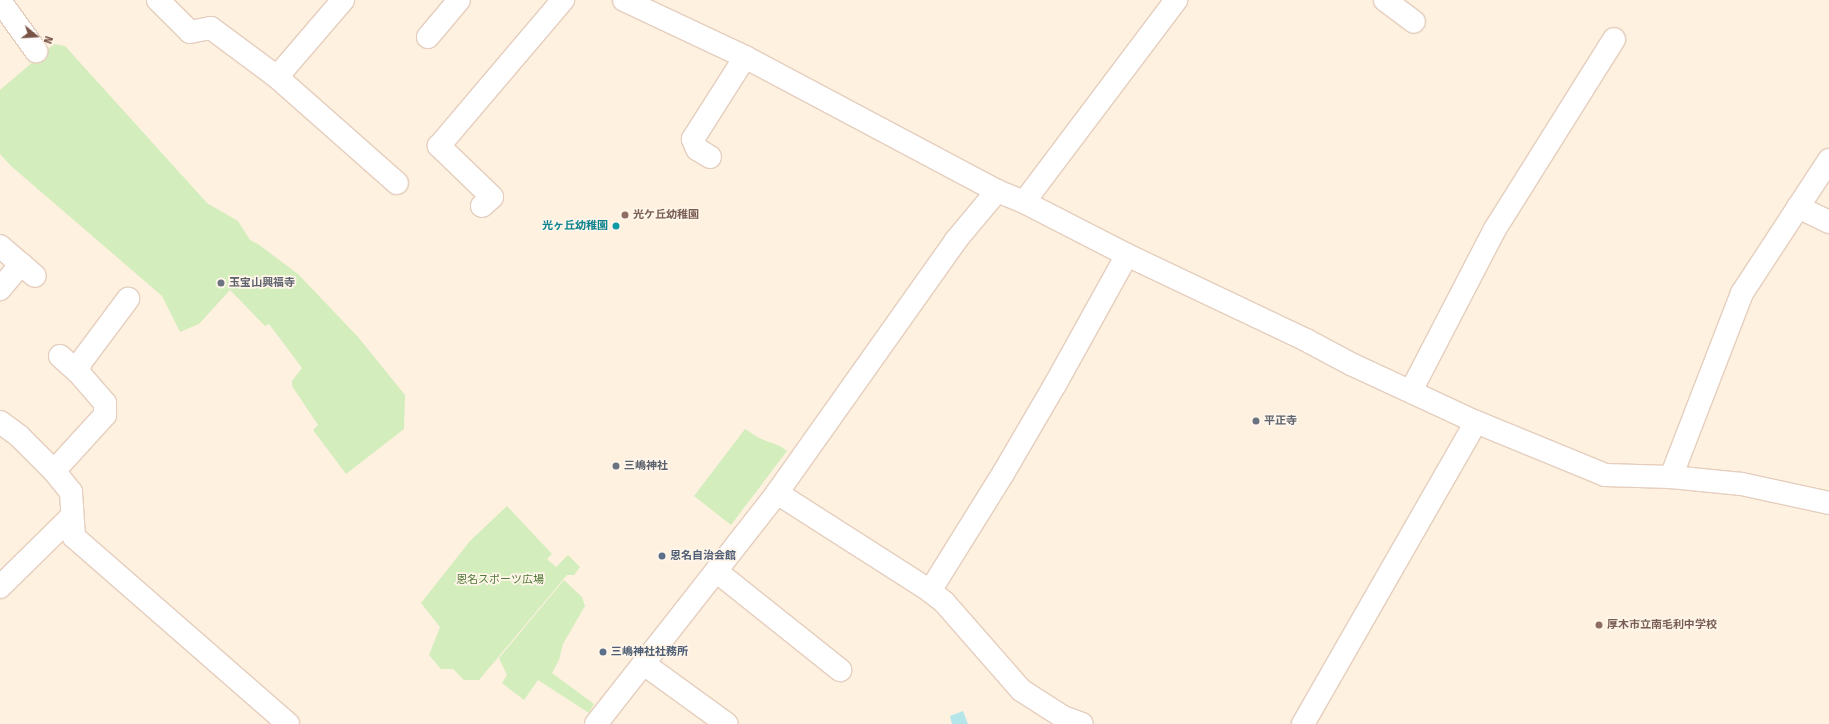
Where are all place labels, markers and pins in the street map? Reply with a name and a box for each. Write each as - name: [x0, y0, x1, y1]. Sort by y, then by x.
- place label: 光ケ丘幼稚園: [633, 208, 699, 222]
- marker: 光ケ丘幼稚園: [620, 210, 630, 220]
- place label: 光ヶ丘幼稚園: [542, 219, 608, 233]
- marker: 光ヶ丘幼稚園: [611, 221, 621, 231]
- place label: 玉宝山興福寺: [229, 276, 295, 290]
- marker: 玉宝山興福寺: [216, 278, 226, 288]
- place label: 平正寺: [1264, 414, 1297, 428]
- marker: 平正寺: [1251, 416, 1261, 426]
- place label: 三嶋神社: [624, 459, 668, 473]
- marker: 三嶋神社: [611, 461, 621, 471]
- place label: 恩名自治会館: [670, 549, 736, 563]
- marker: 恩名自治会館: [657, 551, 667, 561]
- place label: 厚木市立南毛利中学校: [1607, 618, 1717, 632]
- marker: 厚木市立南毛利中学校: [1594, 620, 1604, 630]
- place label: 三嶋神社社務所: [611, 645, 688, 659]
- marker: 三嶋神社社務所: [598, 647, 608, 657]

